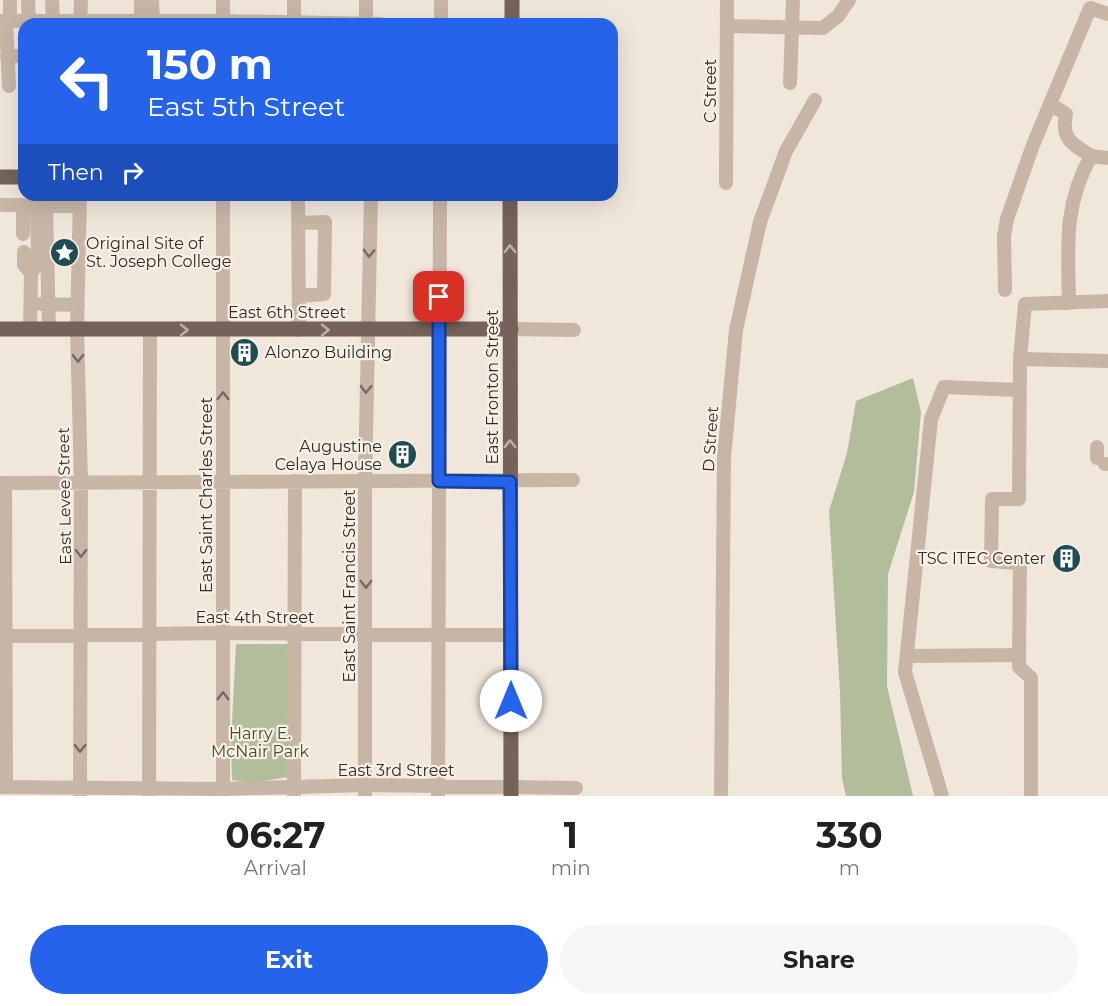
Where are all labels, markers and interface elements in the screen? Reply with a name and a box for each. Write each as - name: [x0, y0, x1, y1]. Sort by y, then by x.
- text: 150 m: [147, 38, 273, 90]
- icon: left: [48, 42, 126, 120]
- street label: C Street: [701, 59, 720, 123]
- text: East 5th Street: [147, 90, 345, 123]
- icon: right: [116, 156, 149, 189]
- text: Then: [48, 159, 104, 186]
- place label: Original Site of St. Joseph College: [86, 234, 231, 271]
- place icon: Original Site of St. Joseph College: [49, 236, 81, 268]
- one-way arrow: [504, 244, 516, 253]
- one-way arrow: [363, 249, 376, 258]
- pin: [413, 271, 464, 322]
- icon: arrive: [422, 280, 455, 313]
- street label: East 6th Street: [228, 303, 347, 322]
- street label: East Fronton Street: [483, 309, 502, 465]
- one-way arrow: [180, 324, 189, 336]
- one-way arrow: [320, 324, 329, 336]
- building icon: Alonzo Building: [228, 336, 260, 368]
- place label: Alonzo Building: [265, 343, 392, 362]
- one-way arrow: [72, 354, 84, 363]
- one-way arrow: [360, 384, 373, 393]
- one-way arrow: [217, 391, 229, 400]
- street label: East Saint Charles Street: [197, 397, 216, 593]
- street label: D Street: [699, 405, 722, 473]
- street label: East Levee Street: [54, 427, 75, 565]
- place label: Augustine Celaya House: [275, 437, 382, 474]
- building icon: Augustine Celaya House: [387, 439, 419, 471]
- one-way arrow: [504, 439, 516, 448]
- street label: East Saint Francis Street: [340, 489, 359, 683]
- building icon: TSC ITEC Center: [1051, 542, 1083, 574]
- one-way arrow: [75, 549, 87, 558]
- place label: TSC ITEC Center: [918, 549, 1046, 568]
- one-way arrow: [360, 579, 372, 588]
- street label: East 4th Street: [196, 608, 315, 627]
- position arrow: [479, 669, 543, 733]
- one-way arrow: [217, 691, 229, 700]
- park label: Harry E. McNair Park: [211, 724, 310, 761]
- one-way arrow: [74, 744, 86, 753]
- street label: East 3rd Street: [337, 761, 455, 780]
- text: 06:27: [225, 813, 326, 857]
- text: 1: [564, 813, 578, 857]
- text: 330: [816, 813, 883, 857]
- text: Arrival: [244, 856, 307, 880]
- text: min: [551, 856, 591, 880]
- text: m: [839, 856, 860, 880]
- button: Exit: [30, 925, 548, 994]
- button: Share: [560, 925, 1078, 994]

